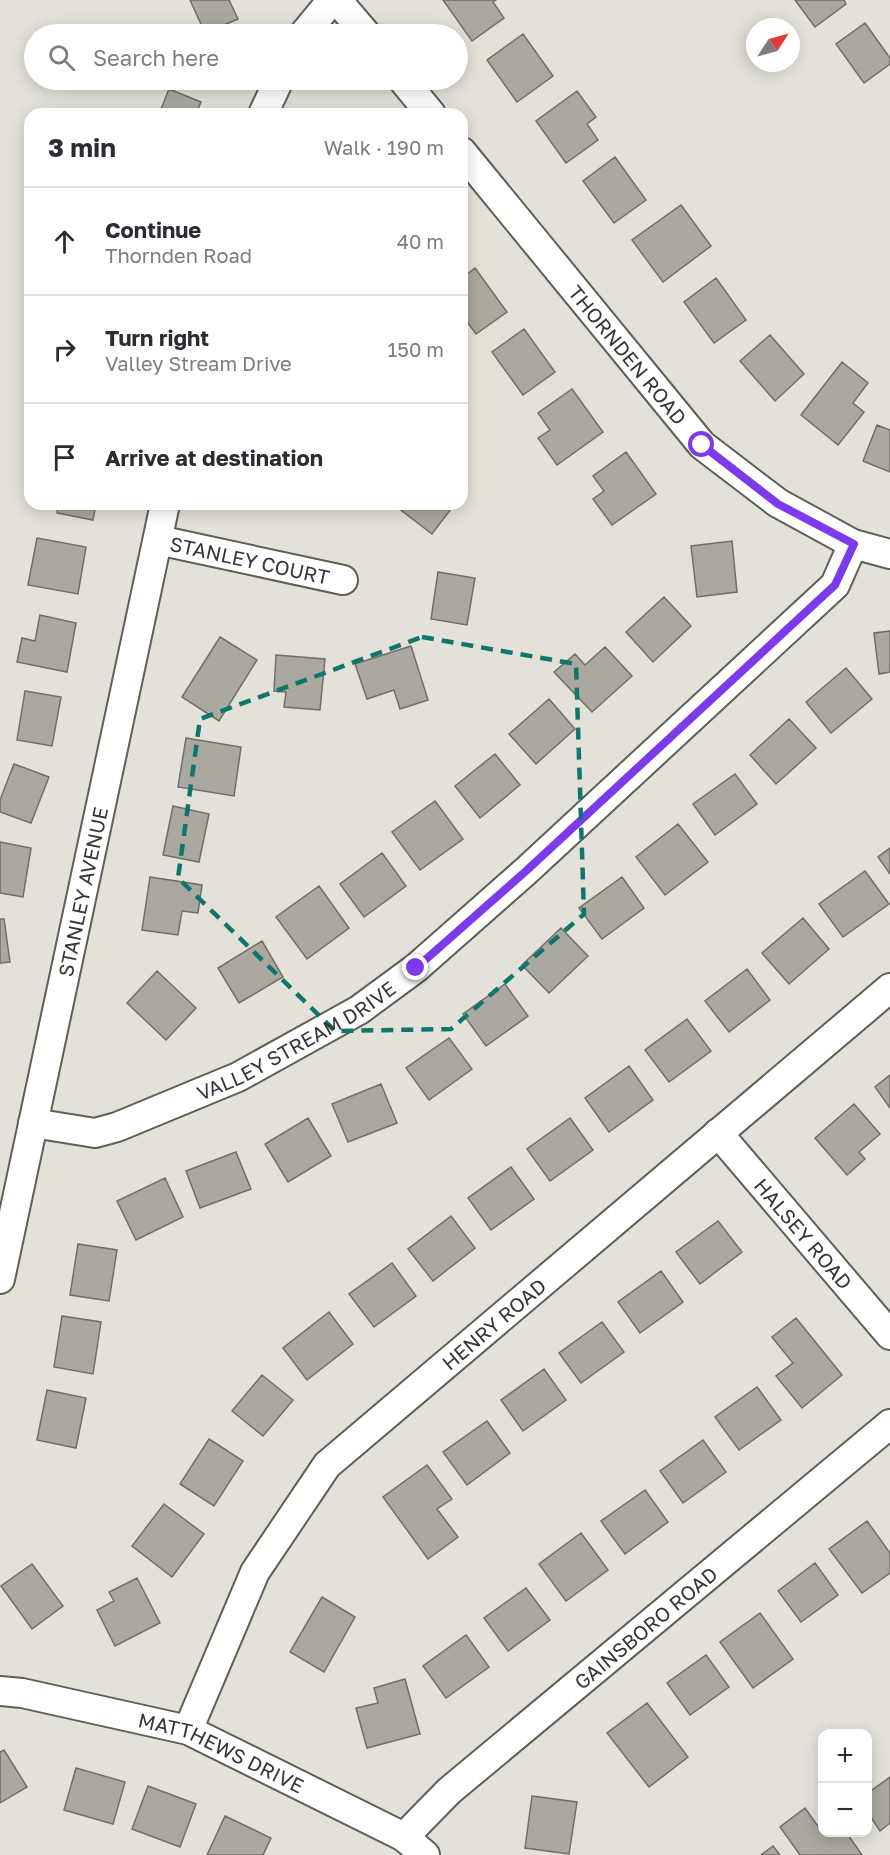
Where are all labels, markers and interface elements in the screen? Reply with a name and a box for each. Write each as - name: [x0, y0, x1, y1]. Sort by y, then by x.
- north arrow: [746, 18, 800, 72]
- search box: [24, 24, 468, 90]
- icon: search: [45, 41, 78, 74]
- text: Search here: [93, 44, 219, 71]
- text: 3 min: [48, 132, 116, 163]
- text: Walk · 190 m: [324, 135, 444, 159]
- text: Continue: [105, 216, 201, 243]
- icon: ahead: [48, 225, 81, 258]
- text: 40 m: [397, 229, 444, 253]
- text: Thornden Road: [105, 243, 252, 267]
- street label: THORNDEN ROAD: [564, 280, 692, 429]
- text: Turn right: [105, 324, 209, 351]
- icon: right: [48, 333, 81, 366]
- text: 150 m: [388, 337, 444, 361]
- text: Valley Stream Drive: [105, 351, 292, 375]
- route start: [688, 431, 714, 457]
- icon: arrive: [48, 441, 81, 474]
- text: Arrive at destination: [105, 444, 323, 471]
- street label: STANLEY COURT: [168, 531, 332, 589]
- street label: STANLEY AVENUE: [53, 805, 112, 979]
- route end: [402, 954, 428, 980]
- street label: VALLEY STREAM DRIVE: [193, 975, 400, 1105]
- street label: HALSEY ROAD: [750, 1173, 857, 1294]
- street label: HENRY ROAD: [437, 1273, 551, 1375]
- street label: GAINSBORO ROAD: [569, 1561, 722, 1694]
- street label: MATTHEWS DRIVE: [136, 1707, 308, 1798]
- map controls: [818, 1729, 872, 1837]
- button: +: [818, 1729, 872, 1783]
- button: −: [818, 1783, 872, 1837]

